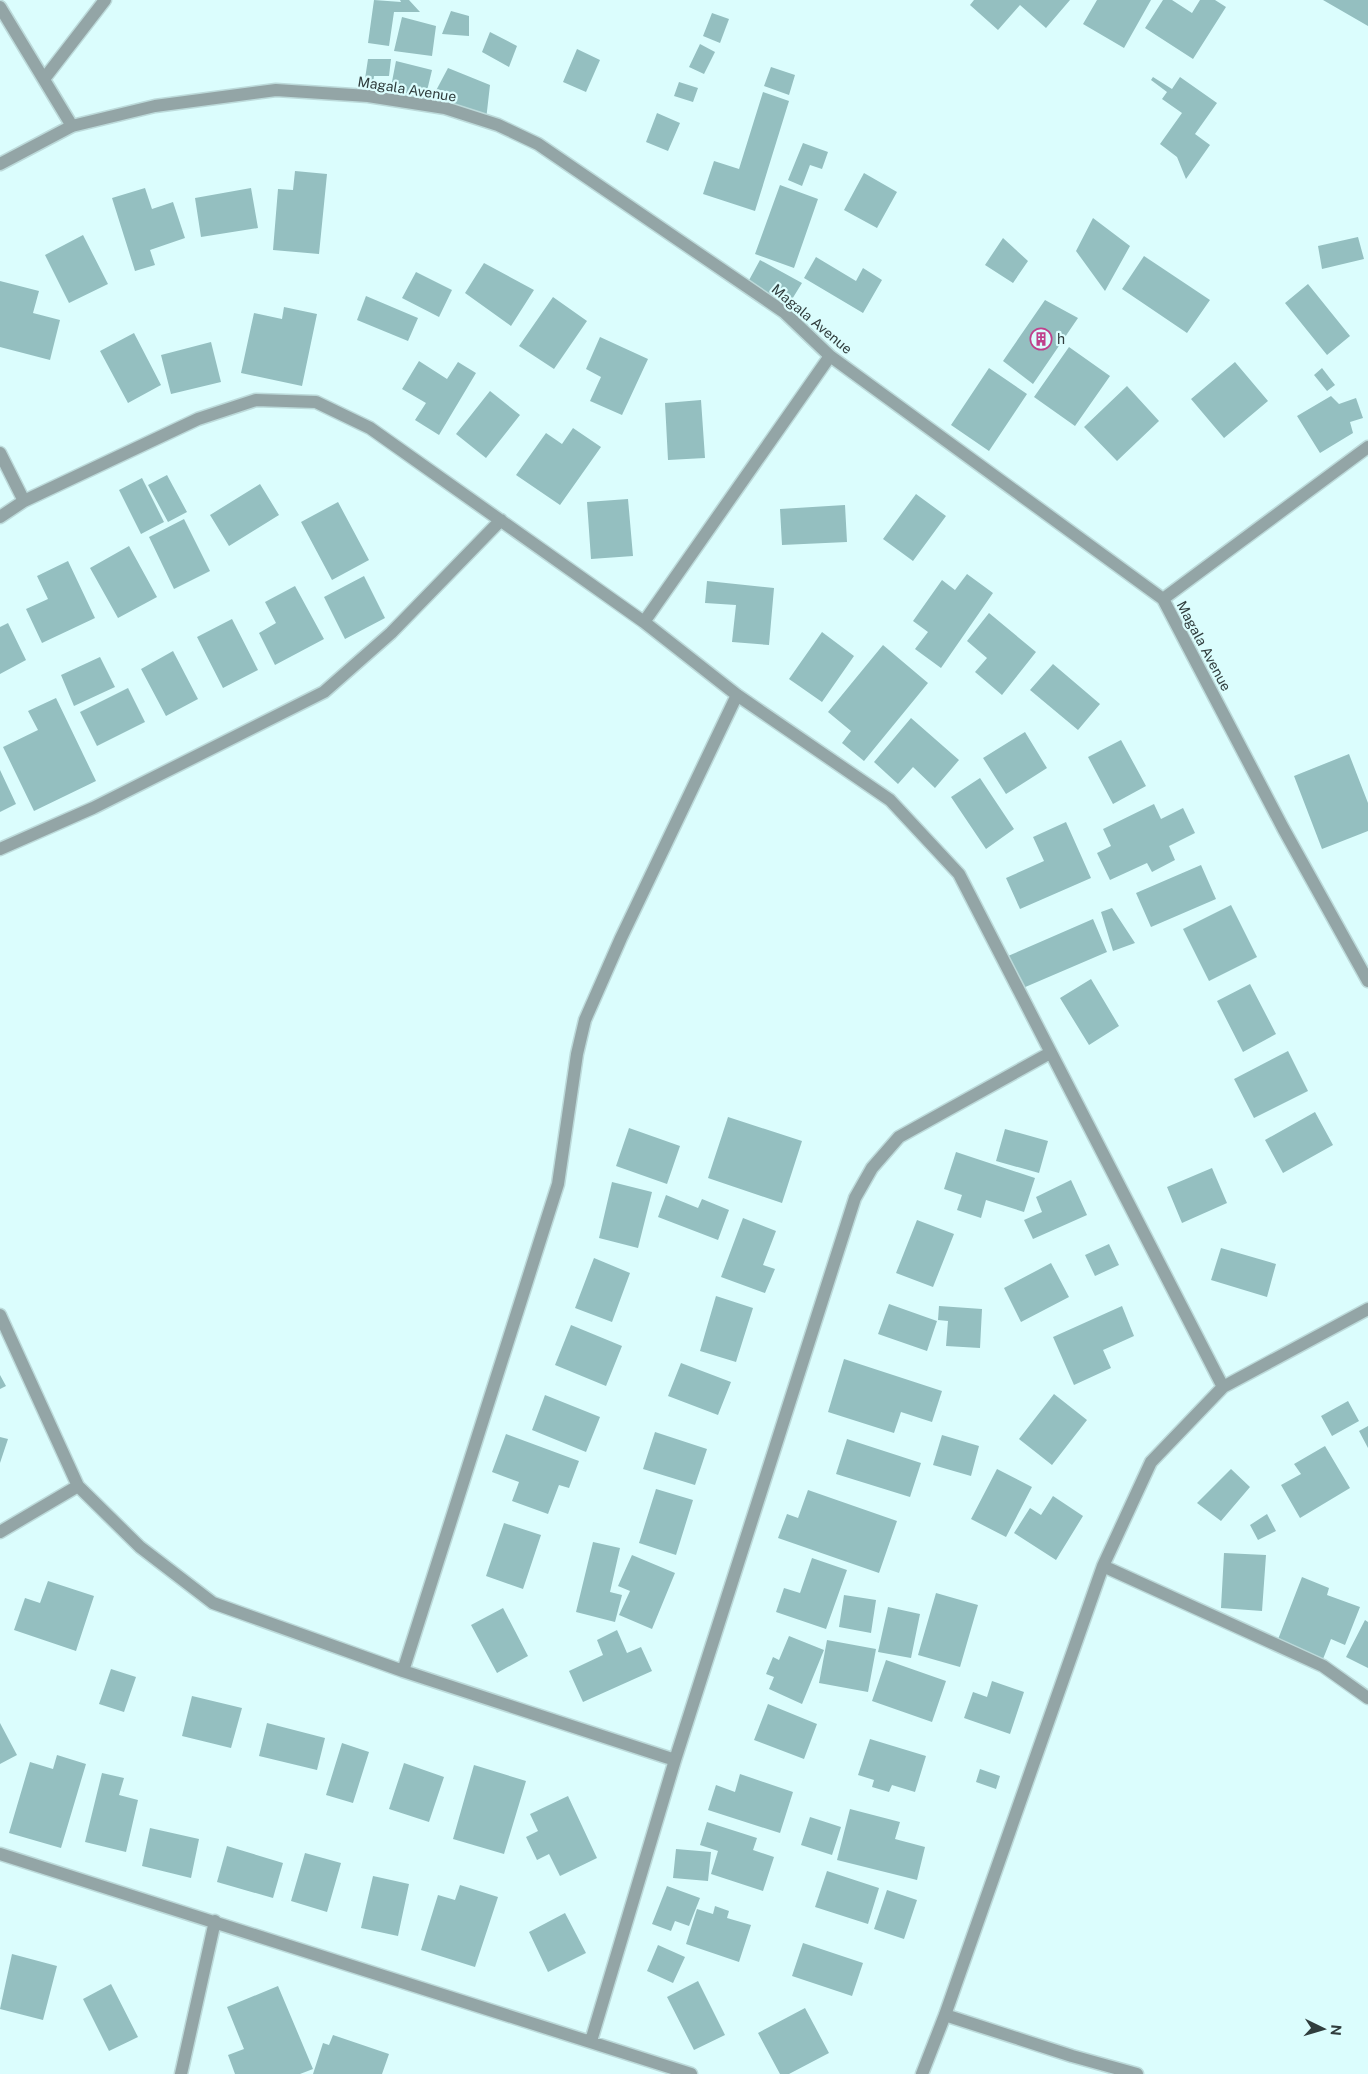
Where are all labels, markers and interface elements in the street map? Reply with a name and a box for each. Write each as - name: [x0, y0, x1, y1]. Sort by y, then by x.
- street label: Magala Avenue: [356, 73, 458, 105]
- street label: Magala Avenue: [769, 281, 855, 357]
- building icon: h: [1029, 327, 1053, 351]
- place label: h: [1057, 331, 1065, 347]
- street label: Magala Avenue: [1174, 598, 1235, 694]
- north arrow: [1298, 2004, 1348, 2054]
- text: N: [1328, 2024, 1344, 2036]

